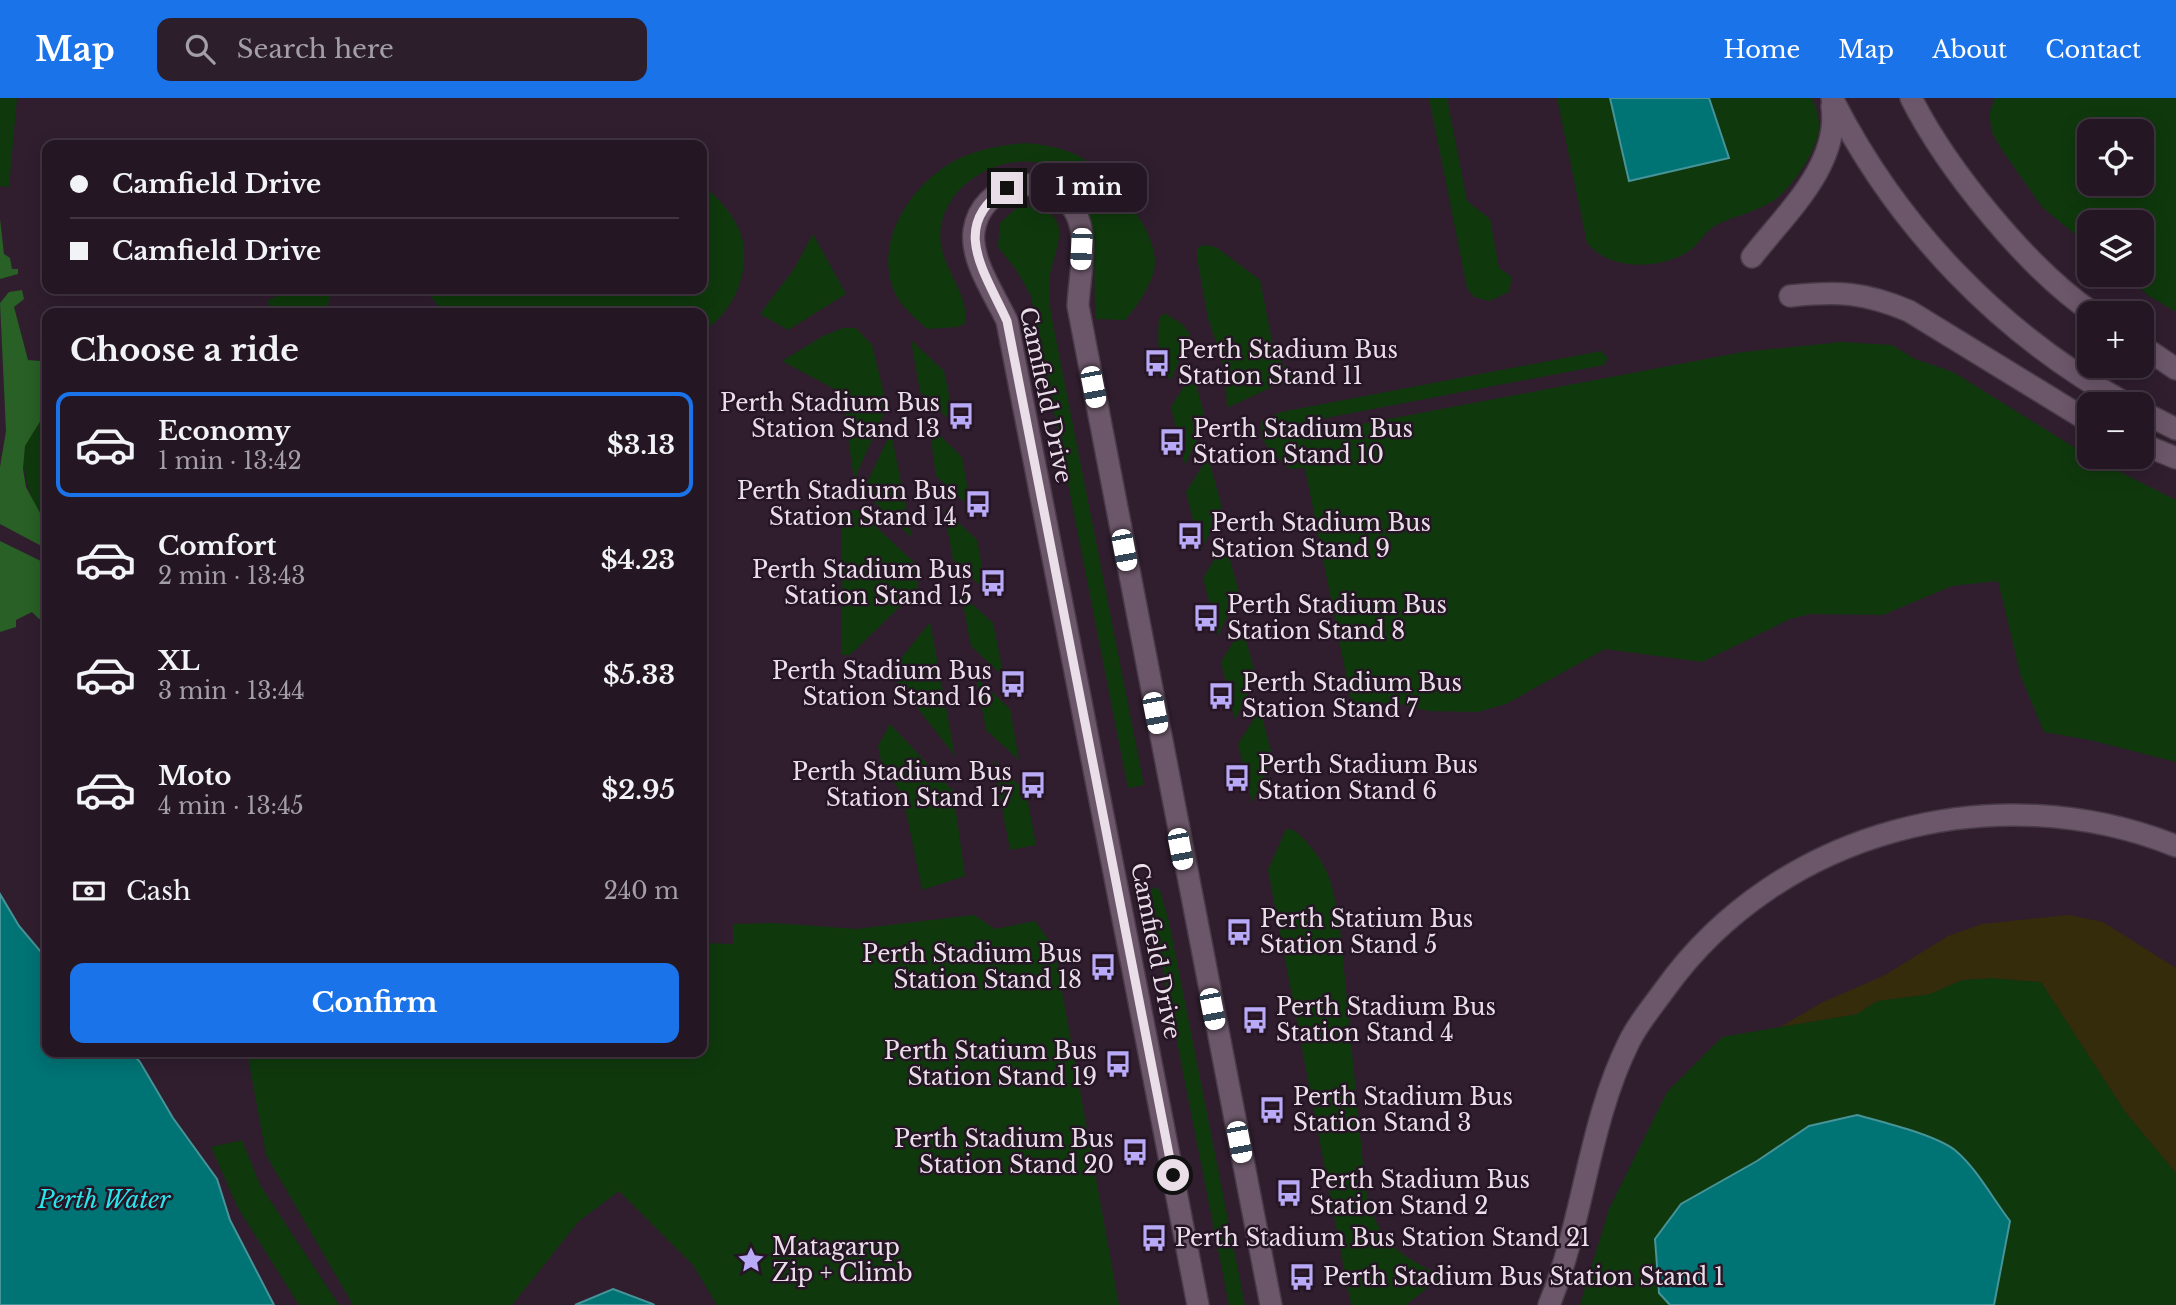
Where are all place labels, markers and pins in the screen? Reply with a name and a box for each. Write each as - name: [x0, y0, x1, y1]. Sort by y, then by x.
- place label: Perth Stadium Bus Station Stand 11: [1178, 336, 1398, 390]
- bus stop icon: Perth Stadium Bus Station Stand 11: [1142, 348, 1172, 378]
- place label: Perth Stadium Bus Station Stand 13: [720, 389, 940, 443]
- bus stop icon: Perth Stadium Bus Station Stand 13: [946, 401, 976, 431]
- place label: Perth Stadium Bus Station Stand 10: [1193, 415, 1413, 469]
- bus stop icon: Perth Stadium Bus Station Stand 10: [1157, 427, 1187, 457]
- place label: Perth Stadium Bus Station Stand 14: [737, 477, 957, 531]
- bus stop icon: Perth Stadium Bus Station Stand 14: [963, 489, 993, 519]
- place label: Perth Stadium Bus Station Stand 9: [1211, 509, 1431, 563]
- bus stop icon: Perth Stadium Bus Station Stand 9: [1175, 521, 1205, 551]
- place label: Perth Stadium Bus Station Stand 15: [752, 556, 972, 610]
- bus stop icon: Perth Stadium Bus Station Stand 15: [978, 568, 1008, 598]
- place label: Perth Stadium Bus Station Stand 8: [1227, 591, 1447, 645]
- bus stop icon: Perth Stadium Bus Station Stand 8: [1191, 603, 1221, 633]
- place label: Perth Stadium Bus Station Stand 16: [772, 657, 992, 711]
- bus stop icon: Perth Stadium Bus Station Stand 16: [998, 669, 1028, 699]
- place label: Perth Stadium Bus Station Stand 7: [1242, 669, 1462, 723]
- bus stop icon: Perth Stadium Bus Station Stand 7: [1206, 681, 1236, 711]
- place label: Perth Stadium Bus Station Stand 6: [1258, 751, 1478, 805]
- place label: Perth Stadium Bus Station Stand 17: [792, 758, 1012, 812]
- bus stop icon: Perth Stadium Bus Station Stand 6: [1222, 763, 1252, 793]
- bus stop icon: Perth Stadium Bus Station Stand 17: [1018, 770, 1048, 800]
- place label: Perth Statium Bus Station Stand 5: [1260, 905, 1473, 959]
- bus stop icon: Perth Statium Bus Station Stand 5: [1224, 917, 1254, 947]
- place label: Perth Stadium Bus Station Stand 18: [862, 940, 1082, 994]
- bus stop icon: Perth Stadium Bus Station Stand 18: [1088, 952, 1118, 982]
- place label: Perth Stadium Bus Station Stand 4: [1276, 993, 1496, 1047]
- bus stop icon: Perth Stadium Bus Station Stand 4: [1240, 1005, 1270, 1035]
- place label: Perth Statium Bus Station Stand 19: [884, 1037, 1097, 1091]
- bus stop icon: Perth Statium Bus Station Stand 19: [1103, 1049, 1133, 1079]
- place label: Perth Stadium Bus Station Stand 3: [1293, 1083, 1513, 1137]
- bus stop icon: Perth Stadium Bus Station Stand 3: [1257, 1095, 1287, 1125]
- place label: Perth Stadium Bus Station Stand 20: [894, 1125, 1114, 1179]
- bus stop icon: Perth Stadium Bus Station Stand 20: [1120, 1137, 1150, 1167]
- place label: Perth Stadium Bus Station Stand 2: [1310, 1166, 1530, 1220]
- bus stop icon: Perth Stadium Bus Station Stand 2: [1274, 1178, 1304, 1208]
- bus stop icon: Perth Stadium Bus Station Stand 21: [1139, 1223, 1169, 1253]
- place label: Perth Stadium Bus Station Stand 21: [1175, 1224, 1590, 1252]
- place label: Matagarup Zip + Climb: [772, 1233, 913, 1287]
- place icon: Matagarup Zip + Climb: [736, 1245, 766, 1275]
- bus stop icon: Perth Stadium Bus Station Stand 1: [1287, 1262, 1317, 1292]
- place label: Perth Stadium Bus Station Stand 1: [1323, 1263, 1724, 1291]

